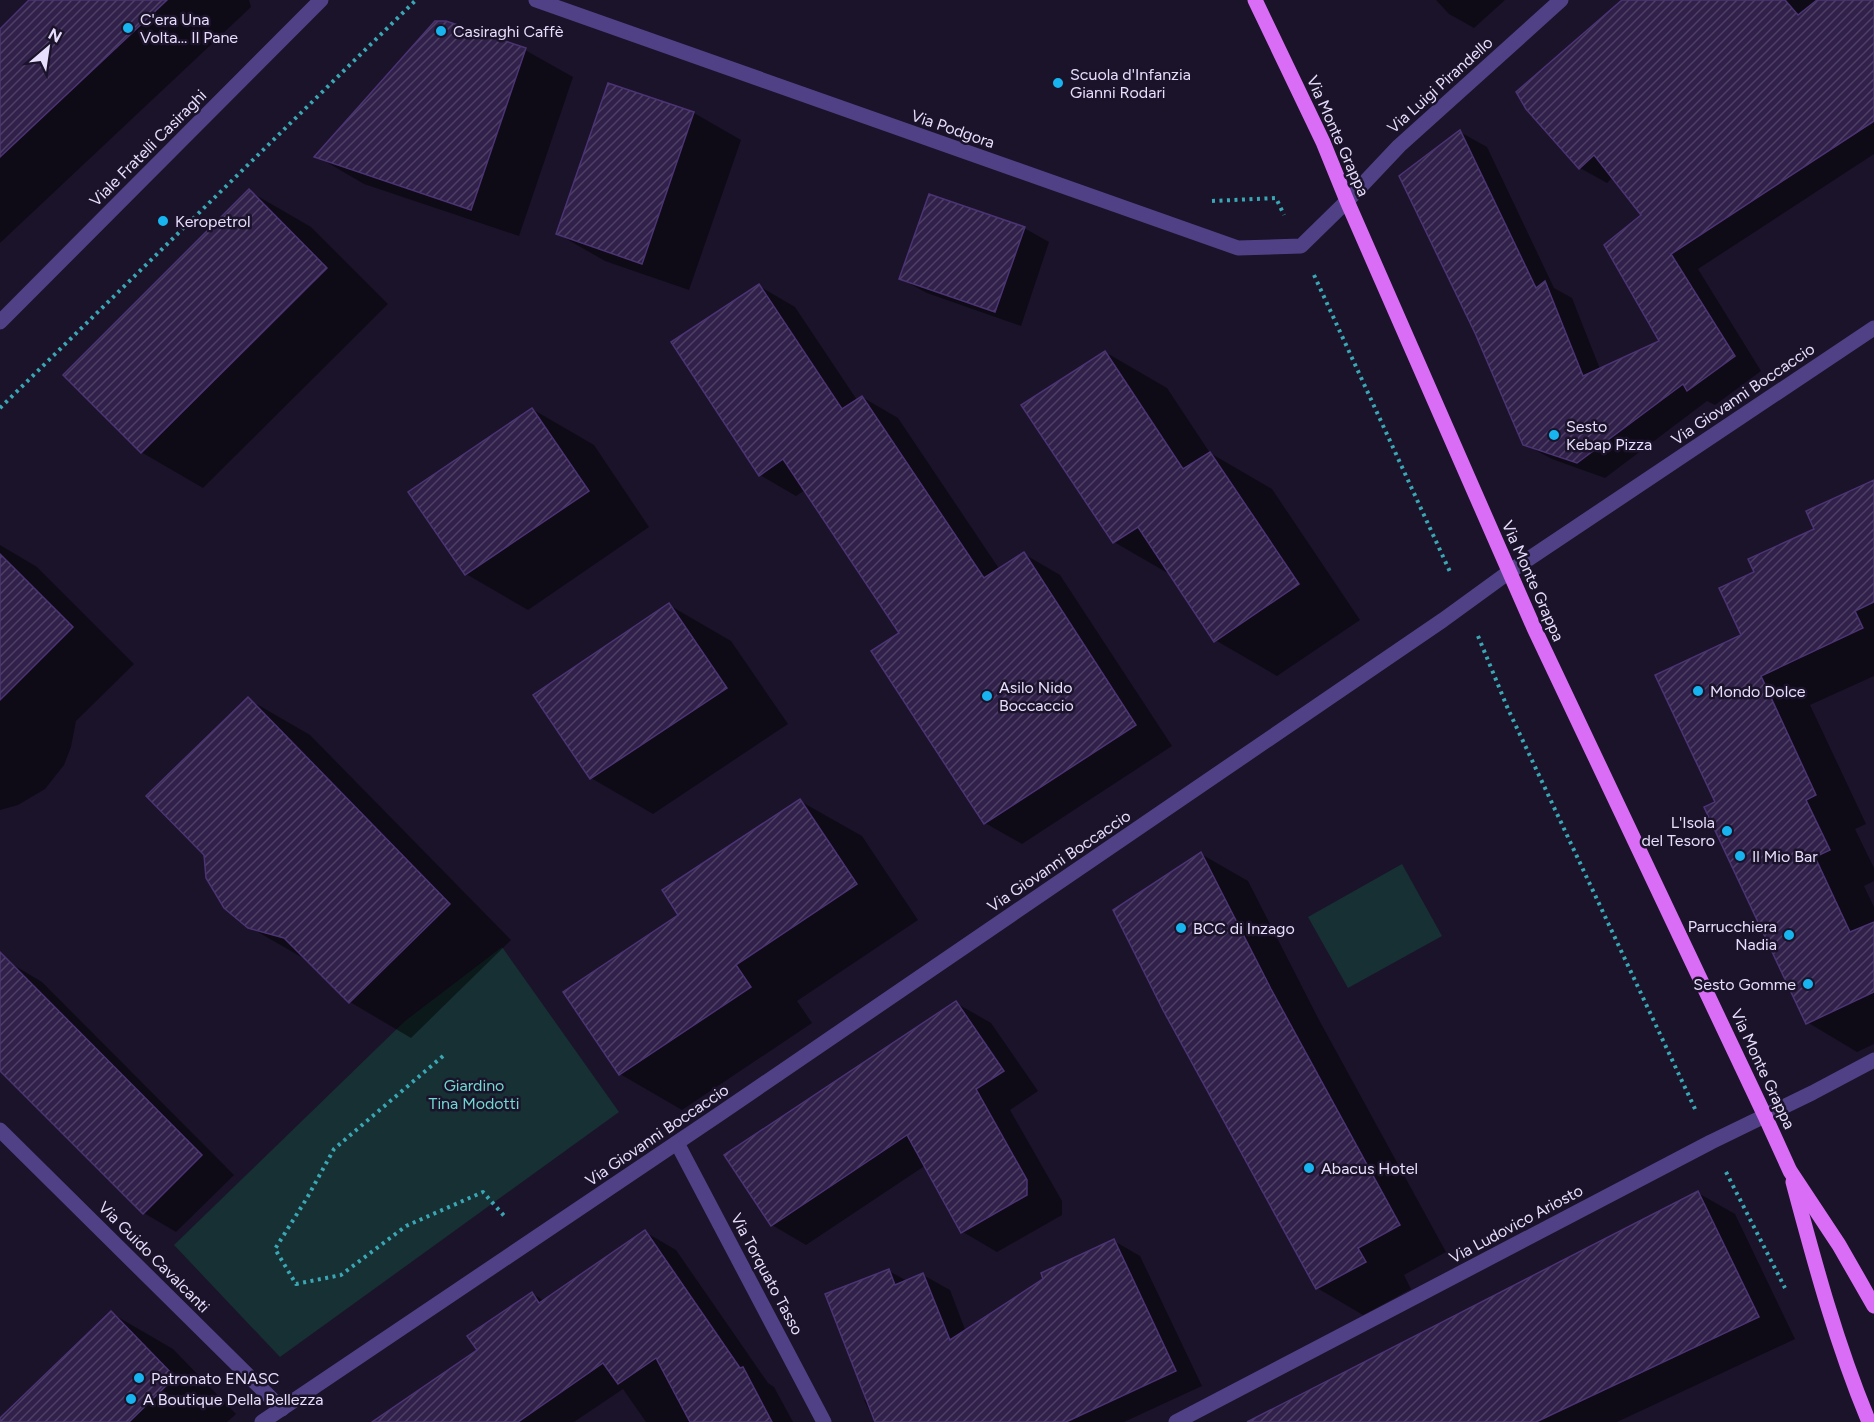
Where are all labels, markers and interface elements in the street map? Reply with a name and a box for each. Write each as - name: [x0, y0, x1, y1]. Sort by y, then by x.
- place label: C'era Una Volta... Il Pane: [140, 10, 238, 47]
- north arrow: [18, 18, 78, 78]
- marker: C'era Una Volta... Il Pane: [121, 21, 135, 35]
- place label: Casiraghi Caffè: [453, 22, 564, 41]
- text: N: [45, 24, 65, 47]
- marker: Casiraghi Caffè: [434, 24, 448, 38]
- street label: Via Luigi Pirandello: [1384, 33, 1496, 137]
- place label: Scuola d'Infanzia Gianni Rodari: [1070, 65, 1191, 102]
- street label: Via Monte Grappa: [1303, 73, 1373, 199]
- marker: Scuola d'Infanzia Gianni Rodari: [1051, 76, 1065, 90]
- street label: Viale Fratelli Casiraghi: [86, 86, 210, 210]
- street label: Via Podgora: [909, 106, 997, 152]
- place label: Keropetrol: [175, 212, 251, 231]
- marker: Keropetrol: [156, 214, 170, 228]
- street label: Via Giovanni Boccaccio: [1668, 339, 1818, 449]
- place label: Sesto Kebap Pizza: [1566, 417, 1652, 454]
- marker: Sesto Kebap Pizza: [1547, 428, 1561, 442]
- street label: Via Monte Grappa: [1498, 518, 1568, 644]
- place label: Asilo Nido Boccaccio: [999, 678, 1074, 715]
- place label: Mondo Dolce: [1710, 682, 1806, 701]
- marker: Mondo Dolce: [1691, 684, 1705, 698]
- marker: Asilo Nido Boccaccio: [980, 689, 994, 703]
- street label: Via Giovanni Boccaccio: [984, 806, 1134, 916]
- place label: L'Isola del Tesoro: [1641, 813, 1715, 850]
- marker: L'Isola del Tesoro: [1720, 824, 1734, 838]
- place label: Il Mio Bar: [1752, 847, 1818, 866]
- marker: Il Mio Bar: [1733, 849, 1747, 863]
- place label: Parrucchiera Nadia: [1688, 917, 1777, 954]
- place label: BCC di Inzago: [1193, 919, 1295, 938]
- marker: BCC di Inzago: [1174, 921, 1188, 935]
- marker: Parrucchiera Nadia: [1782, 928, 1796, 942]
- place label: Sesto Gomme: [1693, 975, 1796, 994]
- marker: Sesto Gomme: [1801, 977, 1815, 991]
- street label: Via Monte Grappa: [1727, 1006, 1799, 1132]
- park label: Giardino Tina Modotti: [429, 1076, 519, 1113]
- street label: Via Giovanni Boccaccio: [582, 1080, 732, 1190]
- place label: Abacus Hotel: [1321, 1159, 1418, 1178]
- marker: Abacus Hotel: [1302, 1161, 1316, 1175]
- street label: Via Ludovico Ariosto: [1446, 1181, 1586, 1267]
- street label: Via Guido Cavalcanti: [95, 1198, 213, 1316]
- street label: Via Torquato Tasso: [727, 1210, 807, 1338]
- place label: Patronato ENASC: [151, 1369, 279, 1388]
- marker: Patronato ENASC: [132, 1371, 146, 1385]
- place label: A Boutique Della Bellezza: [143, 1390, 323, 1409]
- marker: A Boutique Della Bellezza: [124, 1392, 138, 1406]

